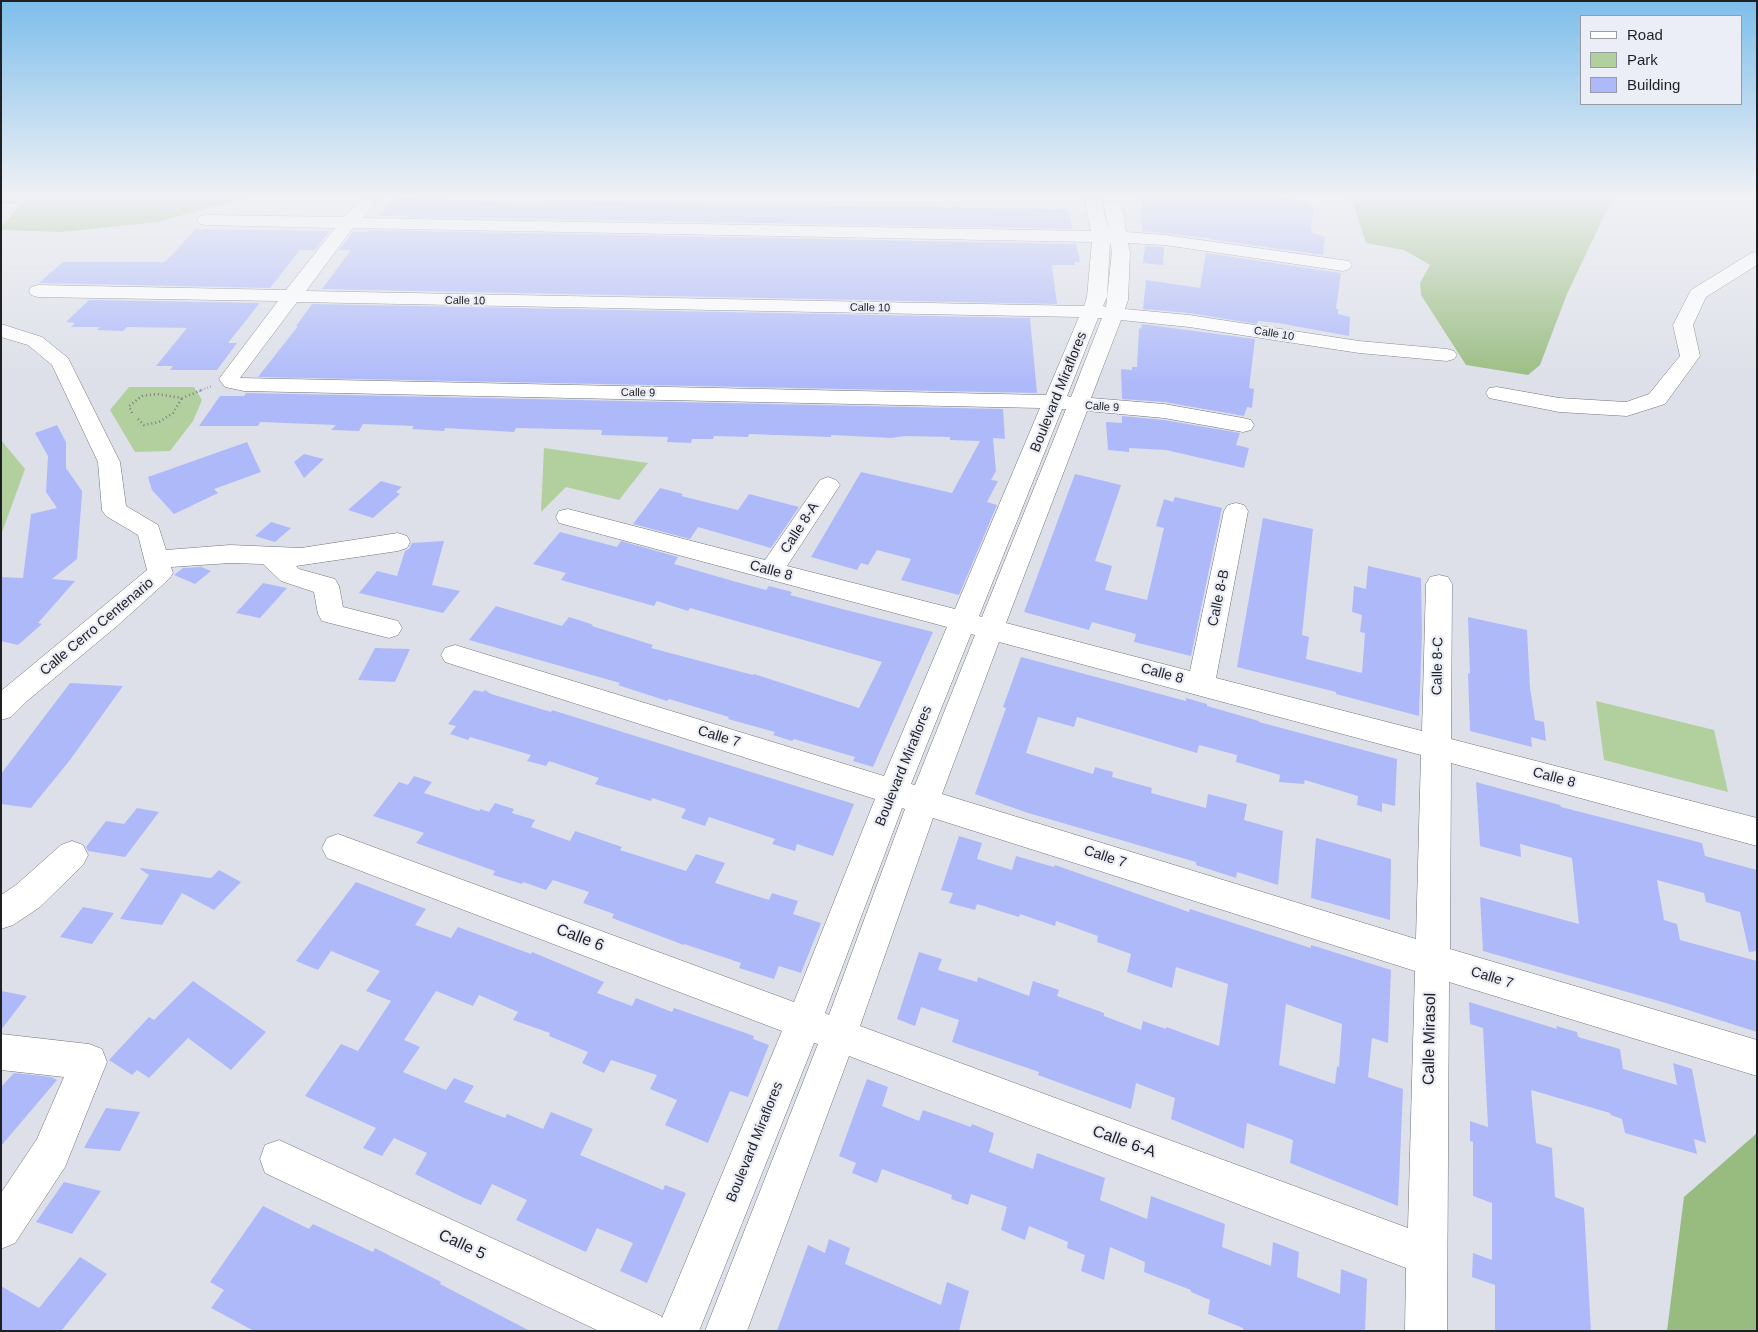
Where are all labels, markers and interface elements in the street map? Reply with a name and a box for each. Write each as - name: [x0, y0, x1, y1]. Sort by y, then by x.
- legend: [1580, 15, 1743, 105]
- text: Road: [1627, 26, 1663, 43]
- text: Park: [1627, 51, 1658, 68]
- text: Building: [1627, 76, 1680, 93]
- street label: Calle 10: [445, 294, 485, 308]
- street label: Calle 10: [850, 301, 890, 315]
- street label: Calle 10: [1253, 324, 1295, 344]
- street label: Boulevard Miraflores: [1027, 329, 1091, 455]
- street label: Calle 9: [621, 386, 655, 400]
- street label: Calle 9: [1084, 399, 1120, 415]
- street label: Calle 8-A: [777, 499, 823, 557]
- street label: Calle 8: [748, 557, 794, 585]
- street label: Calle 8-B: [1205, 568, 1233, 628]
- street label: Calle Cerro Centenario: [37, 575, 157, 679]
- street label: Calle 8-C: [1429, 637, 1447, 695]
- street label: Calle 8: [1139, 660, 1185, 688]
- street label: Boulevard Miraflores: [872, 703, 936, 829]
- street label: Calle 7: [696, 723, 742, 751]
- street label: Calle 8: [1531, 764, 1577, 792]
- street label: Calle 7: [1082, 842, 1128, 872]
- street label: Calle 6: [553, 920, 607, 956]
- street label: Calle 7: [1469, 964, 1515, 992]
- street label: Calle Mirasol: [1420, 993, 1440, 1085]
- street label: Boulevard Miraflores: [723, 1079, 787, 1205]
- street label: Calle 6-A: [1090, 1122, 1158, 1162]
- street label: Calle 5: [435, 1226, 489, 1264]

